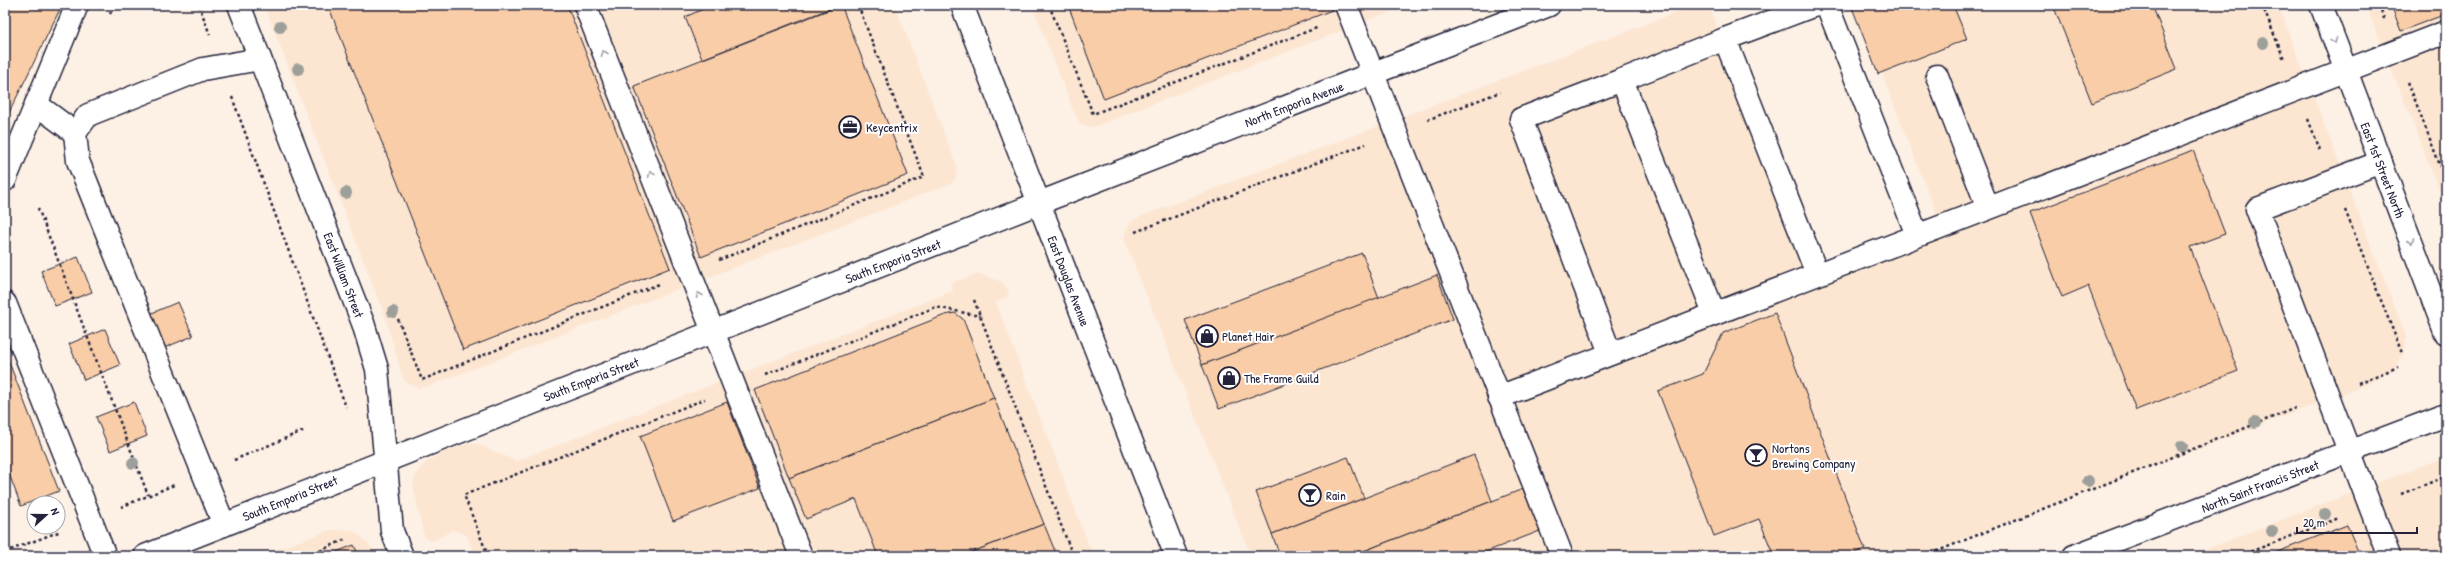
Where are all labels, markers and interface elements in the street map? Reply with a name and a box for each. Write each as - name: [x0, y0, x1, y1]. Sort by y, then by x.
- one-way arrow: [2330, 38, 2338, 45]
- one-way arrow: [600, 49, 608, 56]
- street label: North Emporia Avenue: [1242, 77, 1346, 131]
- office icon: Keycentrix: [837, 114, 863, 140]
- place label: Keycentrix: [866, 118, 918, 136]
- street label: East 1st Street North: [2357, 120, 2410, 221]
- one-way arrow: [648, 170, 656, 177]
- street label: East William Street: [319, 230, 369, 321]
- street label: East Douglas Avenue: [1044, 233, 1094, 329]
- street label: South Emporia Street: [843, 234, 944, 287]
- one-way arrow: [2406, 238, 2414, 245]
- one-way arrow: [696, 291, 704, 298]
- shop icon: Planet Hair: [1194, 323, 1220, 349]
- place label: Planet Hair: [1222, 327, 1274, 345]
- street label: South Emporia Street: [541, 352, 642, 405]
- shop icon: The Frame Guild: [1216, 365, 1242, 391]
- place label: The Frame Guild: [1244, 369, 1319, 387]
- place label: Nortons Brewing Company: [1772, 439, 1856, 472]
- bar icon: Nortons Brewing Company: [1743, 442, 1769, 468]
- street label: North Saint Francis Street: [2199, 455, 2322, 517]
- street label: South Emporia Street: [240, 471, 341, 525]
- bar icon: Rain: [1297, 482, 1323, 508]
- place label: Rain: [1326, 486, 1346, 504]
- north arrow: [26, 495, 66, 535]
- text: N: [48, 506, 63, 517]
- scale bar: [2297, 509, 2417, 535]
- text: 20 m: [2303, 514, 2325, 531]

